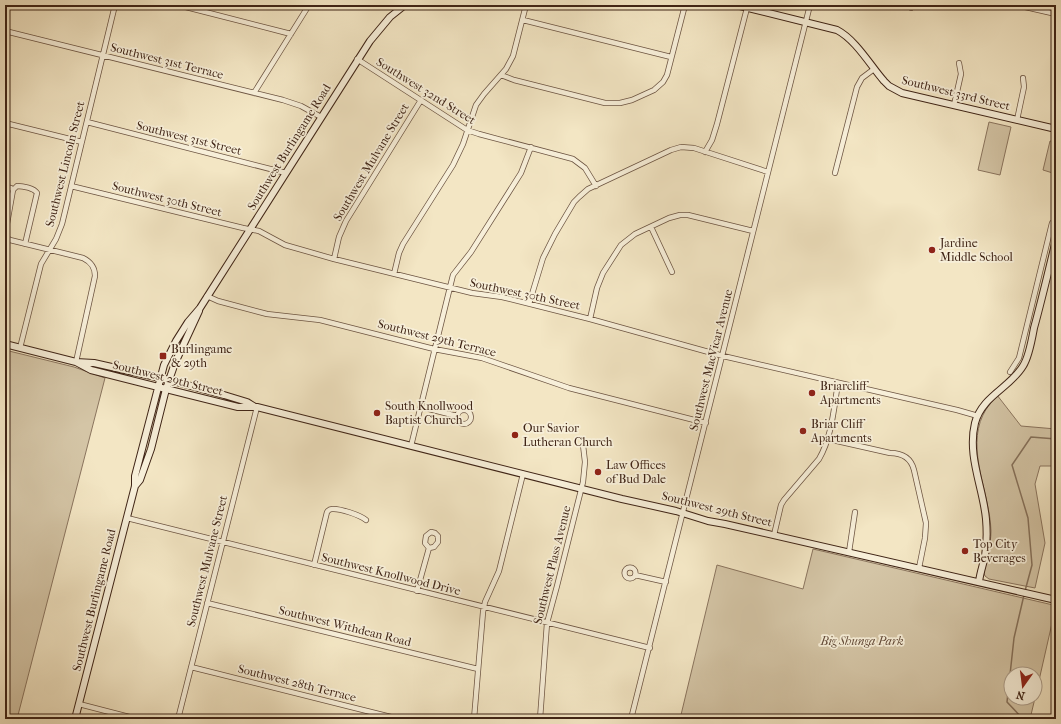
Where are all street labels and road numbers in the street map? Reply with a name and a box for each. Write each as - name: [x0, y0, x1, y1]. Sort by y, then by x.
- street label: Southwest 31st Terrace: [109, 40, 225, 82]
- street label: Southwest 32nd Street: [374, 55, 479, 128]
- street label: Southwest 33rd Street: [900, 73, 1012, 113]
- street label: Southwest Burlingame Road: [244, 81, 334, 213]
- street label: Southwest Lincoln Street: [43, 99, 88, 228]
- street label: Southwest Mulvane Street: [330, 100, 412, 223]
- street label: Southwest 31st Street: [135, 118, 244, 158]
- street label: Southwest 30th Street: [111, 179, 224, 220]
- street label: Southwest 30th Street: [469, 275, 582, 313]
- street label: Southwest MacVicar Avenue: [687, 288, 735, 432]
- street label: Southwest 29th Terrace: [376, 316, 498, 360]
- street label: Southwest 29th Street: [111, 357, 225, 399]
- street label: Southwest 29th Street: [660, 488, 774, 530]
- street label: Southwest Mulvane Street: [184, 493, 230, 628]
- street label: Southwest Plass Avenue: [530, 504, 574, 626]
- street label: Southwest Burlingame Road: [70, 527, 119, 673]
- street label: Southwest Knollwood Drive: [320, 550, 462, 598]
- street label: Southwest Withdean Road: [277, 603, 413, 649]
- street label: Southwest 28th Terrace: [236, 662, 358, 704]

